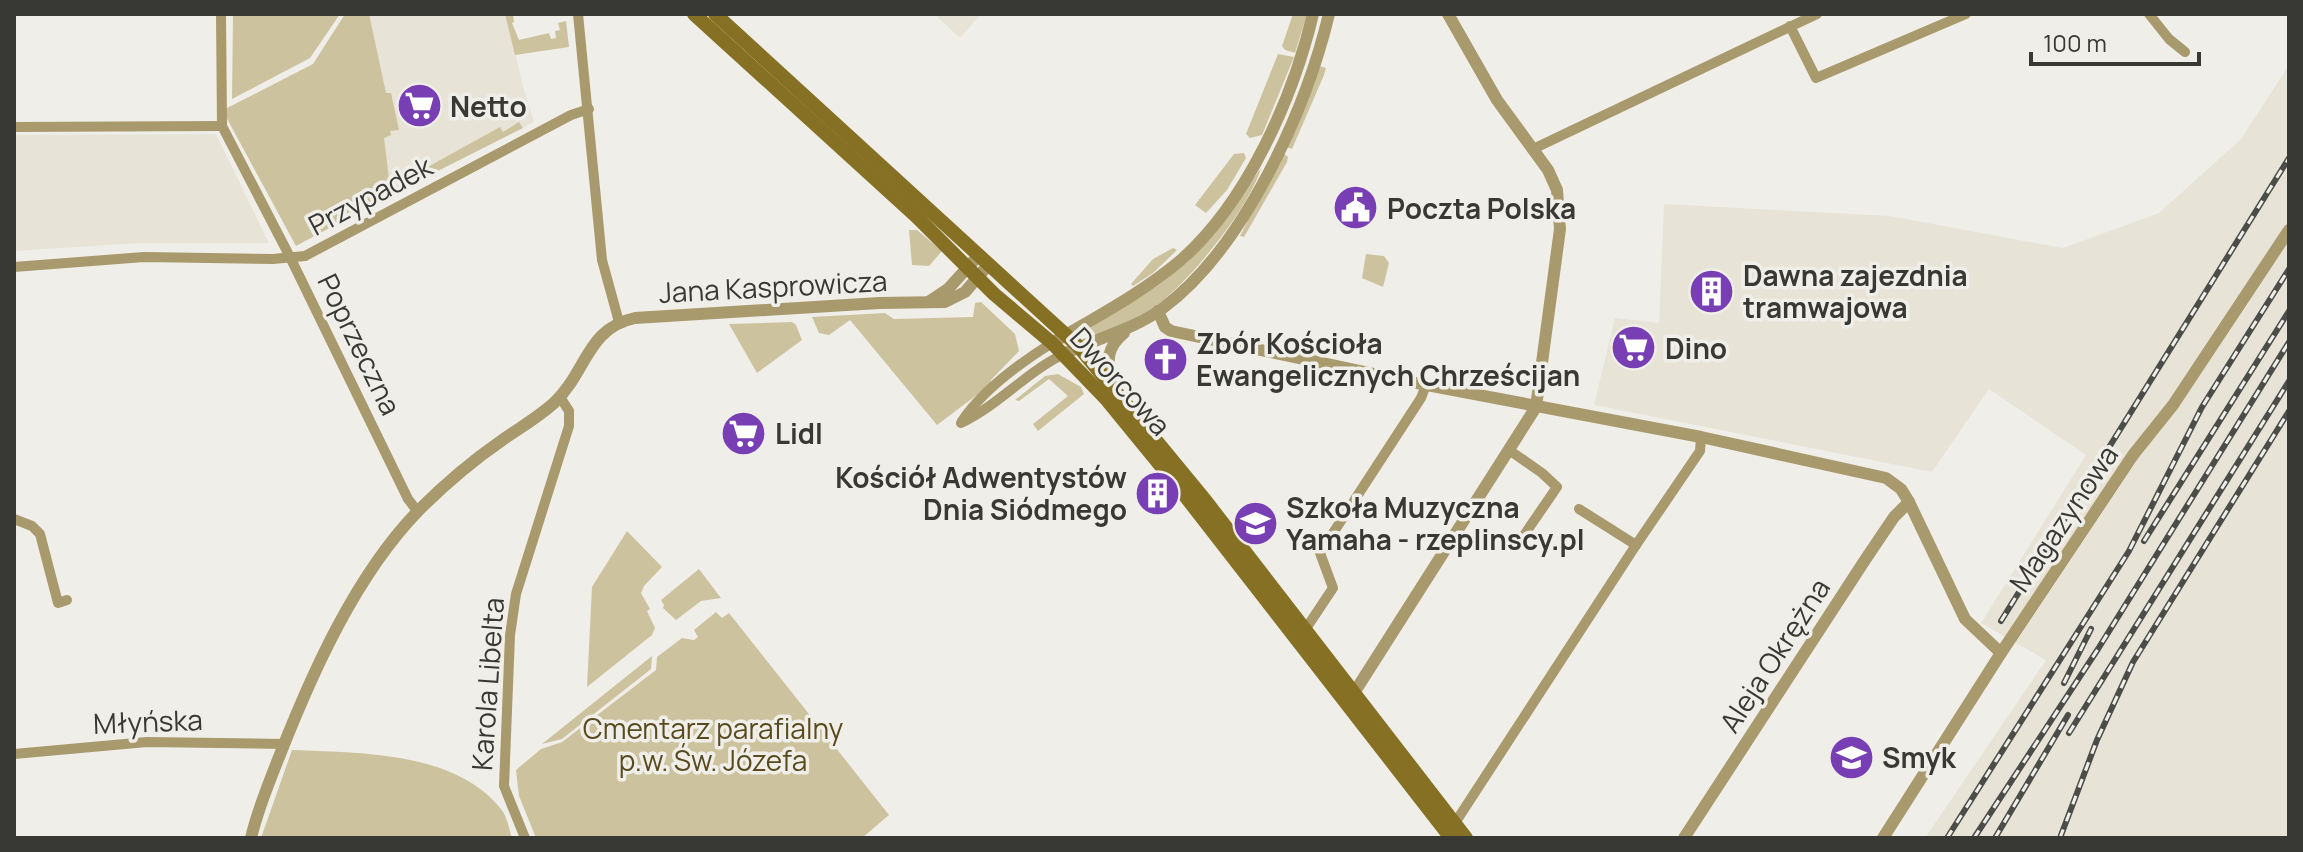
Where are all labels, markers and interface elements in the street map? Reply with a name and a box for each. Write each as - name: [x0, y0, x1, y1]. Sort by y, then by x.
- scale bar: [2031, 16, 2199, 66]
- text: 100 m: [2043, 26, 2107, 59]
- supermarket icon: Netto: [395, 82, 443, 130]
- place label: Netto: [450, 87, 527, 125]
- street label: Przypadek: [301, 146, 440, 243]
- public building icon: Poczta Polska: [1332, 184, 1380, 232]
- place label: Poczta Polska: [1387, 189, 1576, 227]
- place label: Dawna zajezdnia tramwajowa: [1743, 256, 1968, 326]
- street label: Jana Kasprowicza: [658, 261, 888, 311]
- street label: Poprzeczna: [309, 267, 411, 421]
- building icon: Dawna zajezdnia tramwajowa: [1688, 267, 1736, 315]
- street label: Dworcowa: [1062, 319, 1180, 443]
- place label: Zbór Kościoła Ewangelicznych Chrześcijan: [1196, 324, 1580, 394]
- supermarket icon: Dino: [1610, 324, 1658, 372]
- place label: Dino: [1665, 329, 1727, 367]
- church icon: Zbór Kościoła Ewangelicznych Chrześcijan: [1141, 335, 1189, 383]
- supermarket icon: Lidl: [720, 409, 768, 457]
- place label: Lidl: [775, 414, 823, 452]
- street label: Magazynowa: [2000, 437, 2126, 599]
- place label: Kościół Adwentystów Dnia Siódmego: [835, 458, 1127, 528]
- building icon: Kościół Adwentystów Dnia Siódmego: [1134, 469, 1182, 517]
- place label: Szkoła Muzyczna Yamaha - rzeplinscy.pl: [1286, 488, 1585, 558]
- school or university icon: Szkoła Muzyczna Yamaha - rzeplinscy.pl: [1231, 499, 1279, 547]
- street label: Aleja Okrężna: [1710, 571, 1838, 739]
- street label: Karola Libelta: [462, 596, 512, 772]
- street label: Młyńska: [93, 700, 203, 742]
- park label: Cmentarz parafialny p.w. Św. Józefa: [583, 709, 844, 779]
- school or university icon: Smyk: [1827, 733, 1875, 781]
- place label: Smyk: [1882, 738, 1957, 776]

